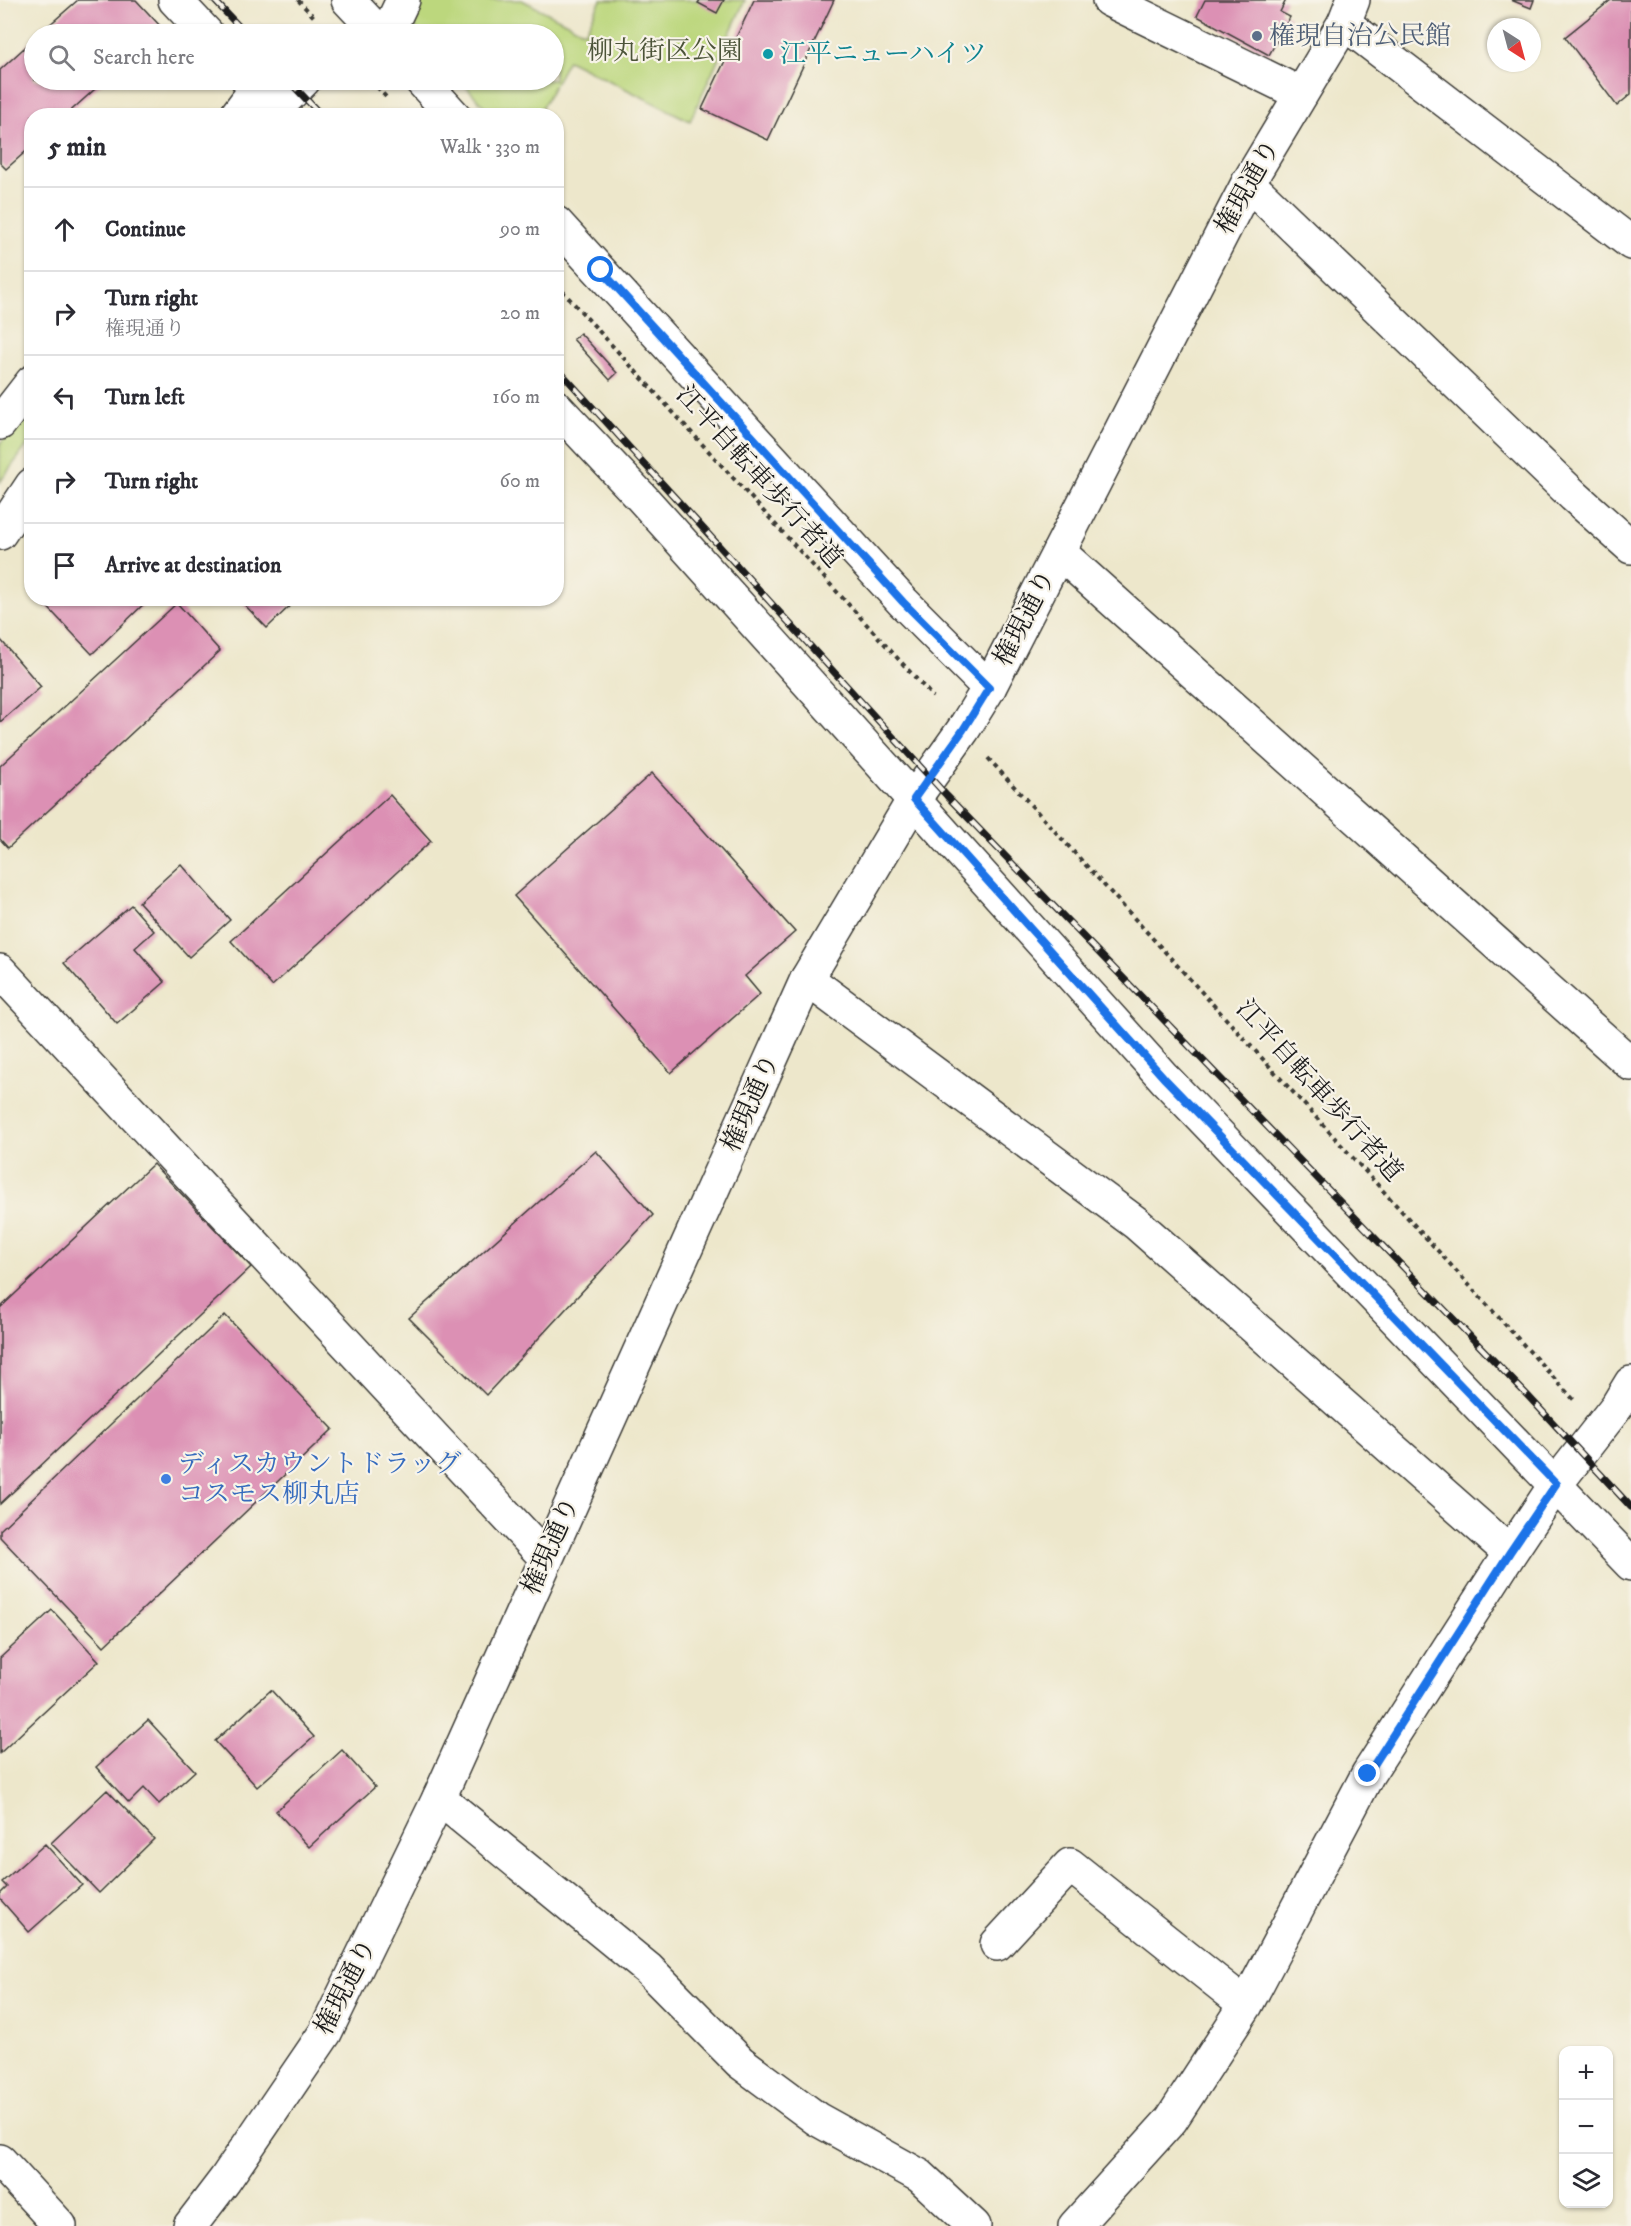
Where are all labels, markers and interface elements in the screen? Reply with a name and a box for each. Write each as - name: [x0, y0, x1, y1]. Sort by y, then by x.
- north arrow: [1487, 18, 1541, 72]
- place label: 権現自治公民館: [1269, 20, 1451, 53]
- search box: [24, 24, 564, 90]
- marker: 権現自治公民館: [1250, 29, 1264, 43]
- park label: 柳丸街区公園: [587, 35, 743, 68]
- place label: 江平ニューハイツ: [780, 38, 987, 71]
- icon: search: [45, 41, 78, 74]
- text: Search here: [93, 44, 195, 71]
- marker: 江平ニューハイツ: [761, 47, 775, 61]
- text: 5 min: [48, 131, 106, 164]
- street label: 権現通り: [1208, 134, 1288, 240]
- text: Walk · 330 m: [440, 135, 540, 160]
- icon: ahead: [48, 213, 81, 246]
- text: Continue: [105, 216, 186, 243]
- text: 90 m: [500, 217, 540, 242]
- route start: [587, 256, 613, 282]
- text: Turn right: [105, 285, 198, 312]
- icon: right: [48, 297, 81, 330]
- text: 20 m: [500, 301, 540, 326]
- text: 権現通り: [105, 317, 185, 342]
- street label: 江平自転車歩行者道: [668, 379, 850, 575]
- icon: left: [48, 381, 81, 414]
- text: Turn left: [105, 384, 185, 411]
- text: 160 m: [492, 385, 540, 410]
- icon: right: [48, 465, 81, 498]
- text: Turn right: [105, 468, 198, 495]
- text: 60 m: [500, 469, 540, 494]
- icon: arrive: [48, 549, 81, 582]
- text: Arrive at destination: [105, 552, 282, 579]
- street label: 権現通り: [987, 564, 1063, 672]
- street label: 江平自転車歩行者道: [1228, 993, 1410, 1189]
- street label: 権現通り: [715, 1049, 787, 1157]
- place label: ディスカウントドラッグ コスモス柳丸店: [178, 1448, 461, 1511]
- marker: ディスカウントドラッグ コスモス柳丸店: [159, 1472, 173, 1486]
- street label: 権現通り: [515, 1492, 587, 1600]
- route end: [1354, 1760, 1380, 1786]
- street label: 権現通り: [308, 1933, 384, 2041]
- map controls: [1559, 2046, 1613, 2208]
- button: +: [1559, 2046, 1613, 2100]
- button: −: [1559, 2100, 1613, 2154]
- button: layers: [1559, 2154, 1613, 2208]

